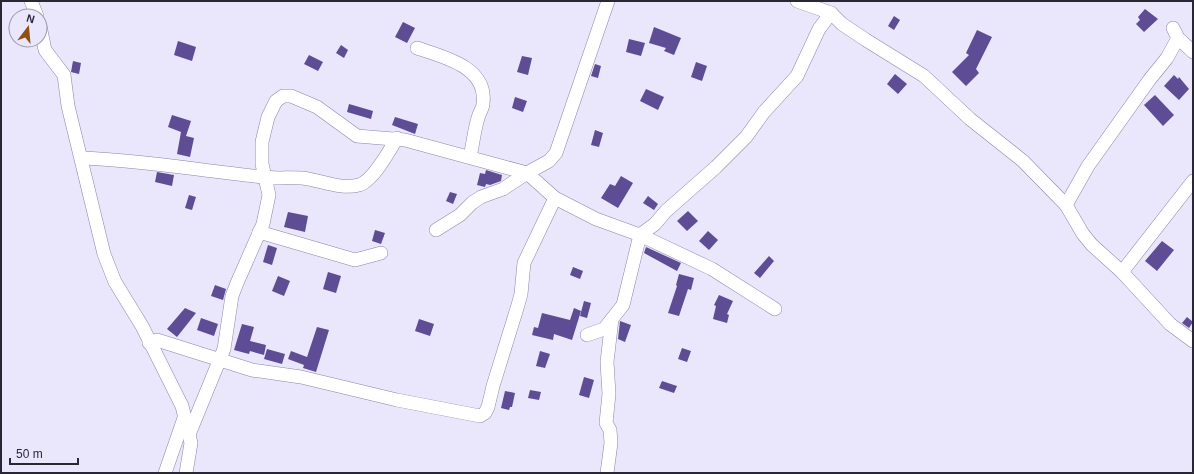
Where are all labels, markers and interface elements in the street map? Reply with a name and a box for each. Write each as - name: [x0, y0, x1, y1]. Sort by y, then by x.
- north arrow: [8, 8, 48, 48]
- text: N: [25, 12, 36, 25]
- scale bar: [10, 440, 78, 466]
- text: 50 m: [16, 447, 43, 461]

